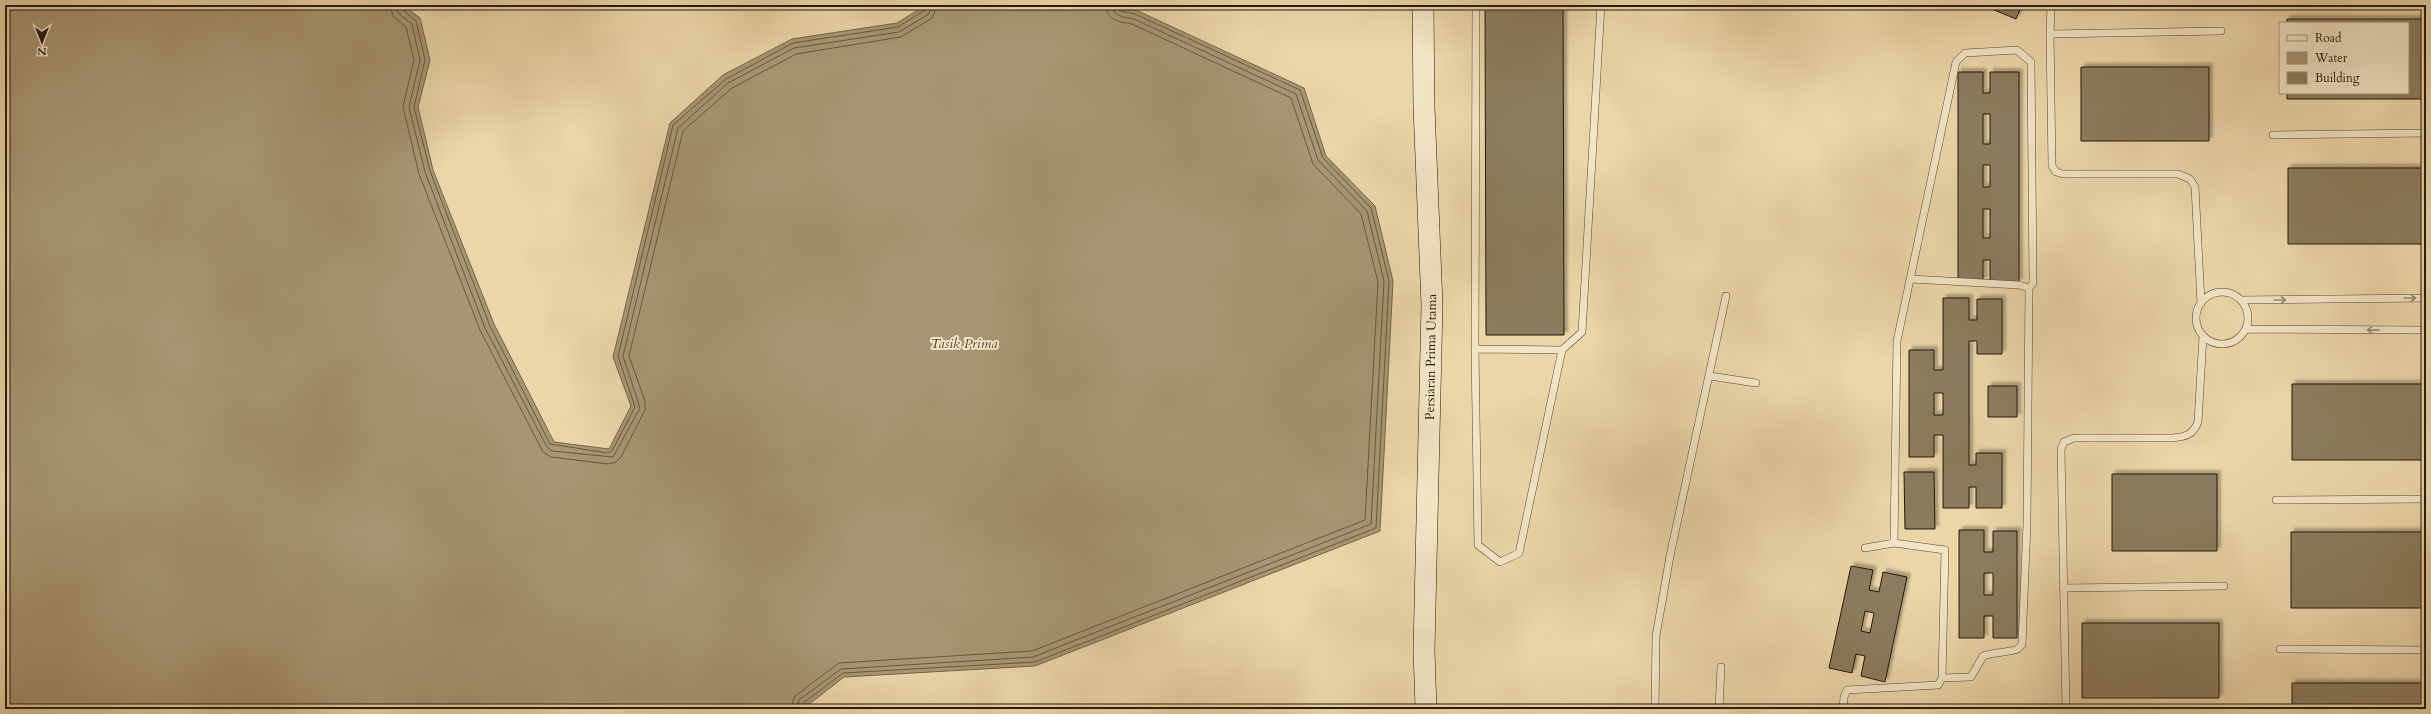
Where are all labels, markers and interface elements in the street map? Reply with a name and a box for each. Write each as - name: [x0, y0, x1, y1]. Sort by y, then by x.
- north arrow: [22, 22, 62, 62]
- legend: [2279, 22, 2409, 94]
- text: Road: [2315, 30, 2342, 46]
- text: N: [37, 44, 47, 59]
- text: Water: [2314, 50, 2348, 66]
- text: Building: [2315, 70, 2360, 86]
- street label: Persiaran Prima Utama: [1421, 293, 1441, 420]
- one-way arrow: [2403, 295, 2416, 302]
- one-way arrow: [2273, 296, 2286, 303]
- one-way arrow: [2367, 326, 2380, 334]
- water label: Tasik Prima: [930, 334, 998, 353]

